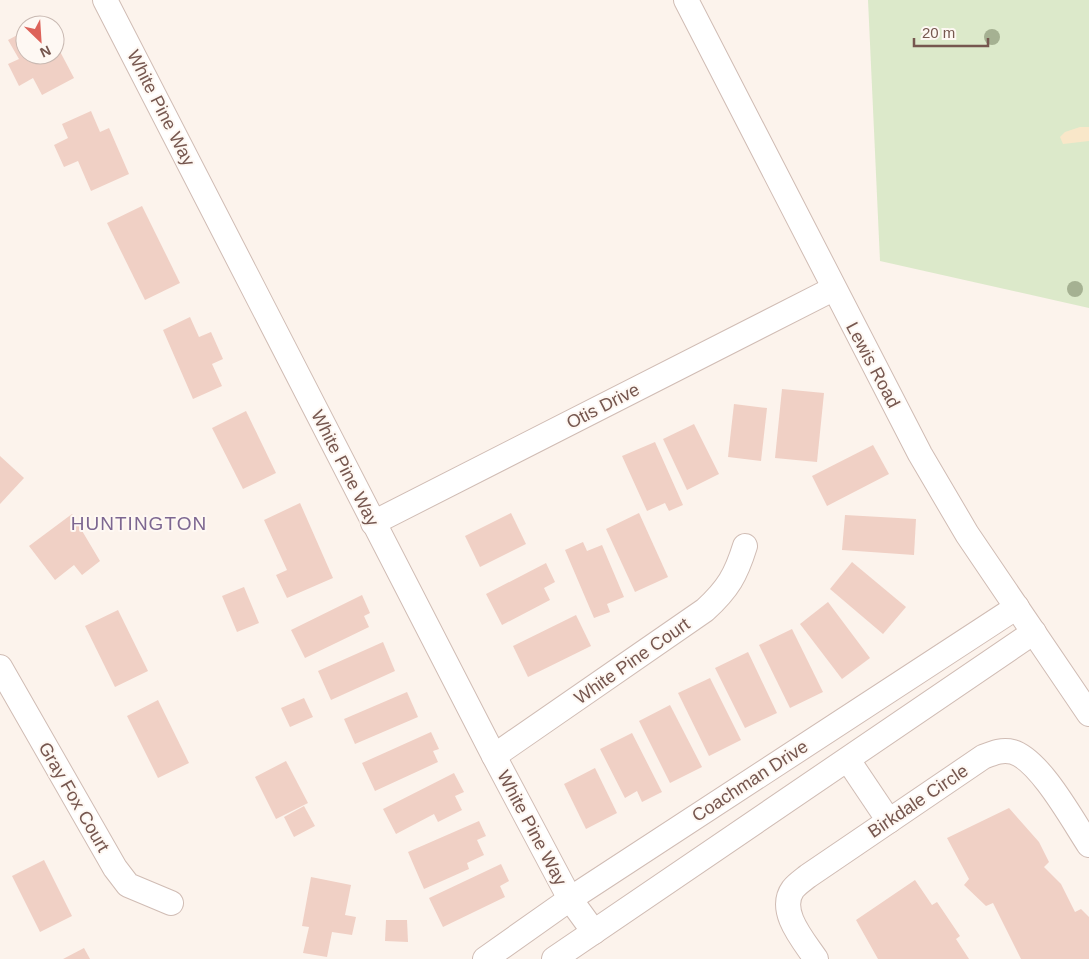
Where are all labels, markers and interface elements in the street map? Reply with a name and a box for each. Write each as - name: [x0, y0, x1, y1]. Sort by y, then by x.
- north arrow: [15, 15, 65, 65]
- scale bar: [914, 15, 988, 47]
- text: 20 m: [922, 24, 955, 41]
- text: N: [38, 42, 53, 61]
- street label: White Pine Way: [123, 47, 199, 169]
- street label: Lewis Road: [842, 319, 904, 411]
- street label: Otis Drive: [563, 379, 643, 433]
- street label: White Pine Way: [307, 407, 383, 529]
- district label: HUNTINGTON: [71, 513, 207, 534]
- street label: White Pine Court: [571, 614, 693, 708]
- street label: Coachman Drive: [688, 736, 812, 826]
- street label: Gray Fox Court: [35, 739, 113, 855]
- street label: Birkdale Circle: [864, 760, 972, 842]
- street label: White Pine Way: [493, 767, 571, 889]

